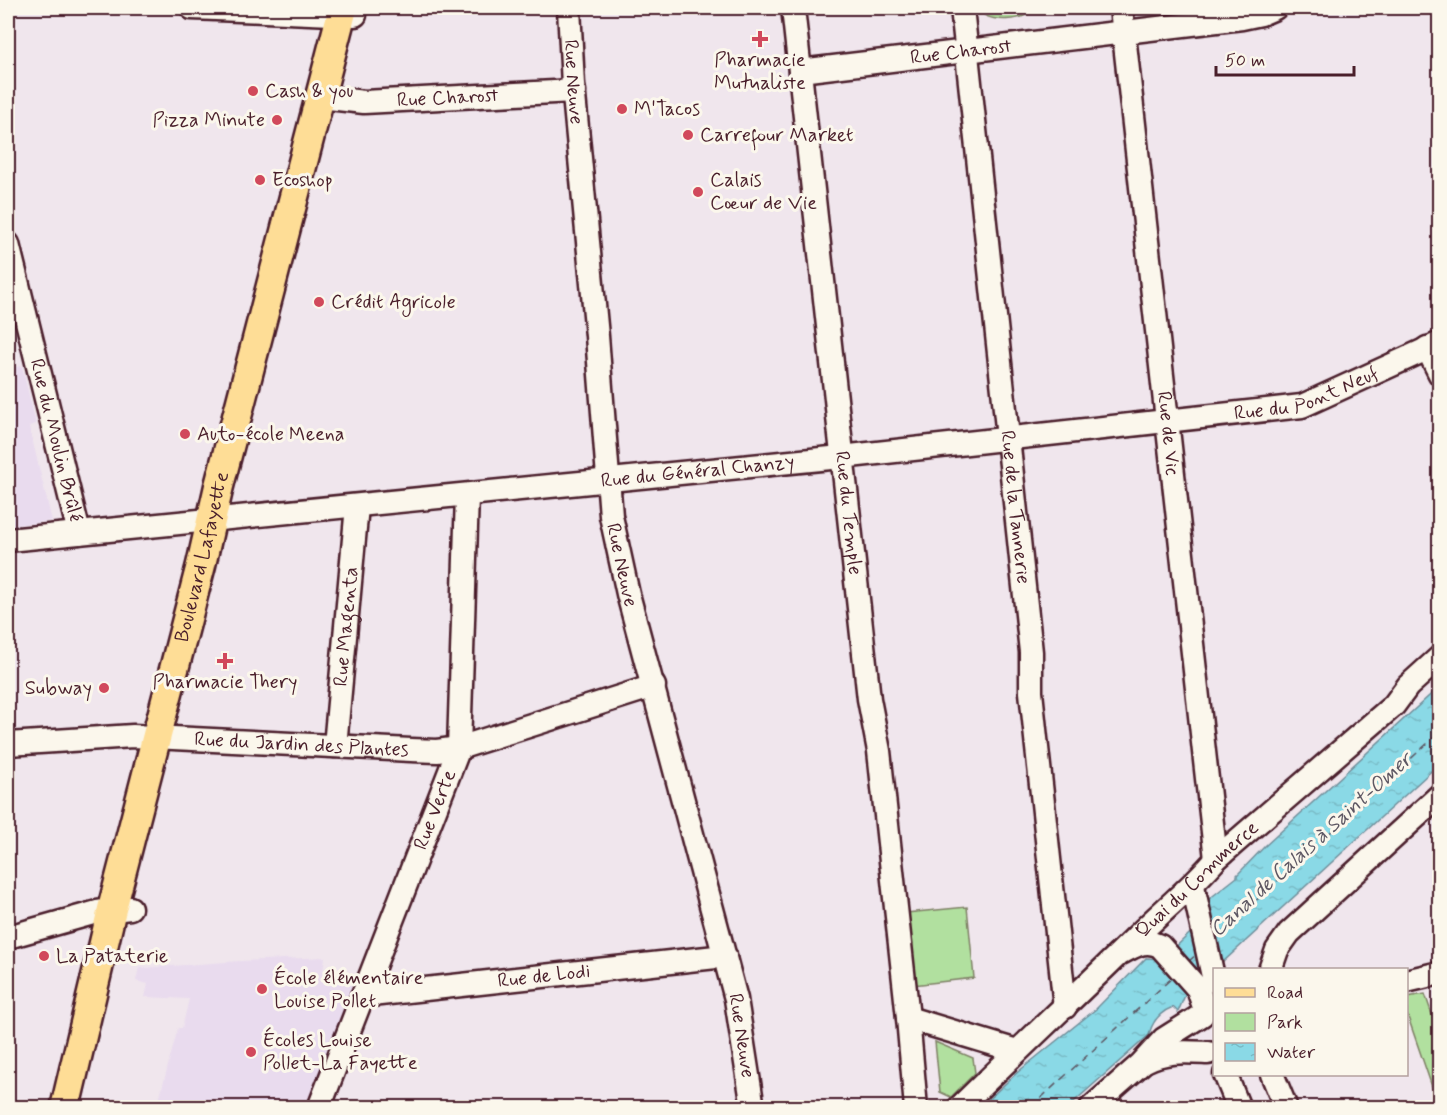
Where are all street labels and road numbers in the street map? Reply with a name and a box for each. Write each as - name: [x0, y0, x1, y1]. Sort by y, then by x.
- street label: Rue Charost: [909, 32, 1013, 71]
- street label: Rue Neuve: [557, 39, 590, 126]
- street label: Rue Charost: [396, 81, 499, 114]
- street label: Rue du Moulin Brûlé: [23, 356, 89, 525]
- street label: Rue du Pont Neuf: [1233, 359, 1383, 427]
- street label: Rue de Vic: [1150, 390, 1187, 477]
- street label: Rue de la Tannerie: [994, 429, 1037, 585]
- street label: Rue du Général Chanzy: [600, 448, 796, 494]
- street label: Rue du Temple: [828, 450, 869, 576]
- street label: Boulevard Lafayette: [168, 468, 236, 645]
- street label: Rue Neuve: [599, 521, 644, 610]
- street label: Rue Magenta: [327, 565, 365, 688]
- street label: Rue du Jardin des Plantes: [194, 726, 410, 763]
- street label: Rue Verte: [407, 766, 463, 854]
- street label: Quai du Commerce: [1129, 815, 1264, 944]
- street label: Rue de Lodi: [496, 957, 592, 994]
- street label: Rue Neuve: [722, 992, 762, 1080]

